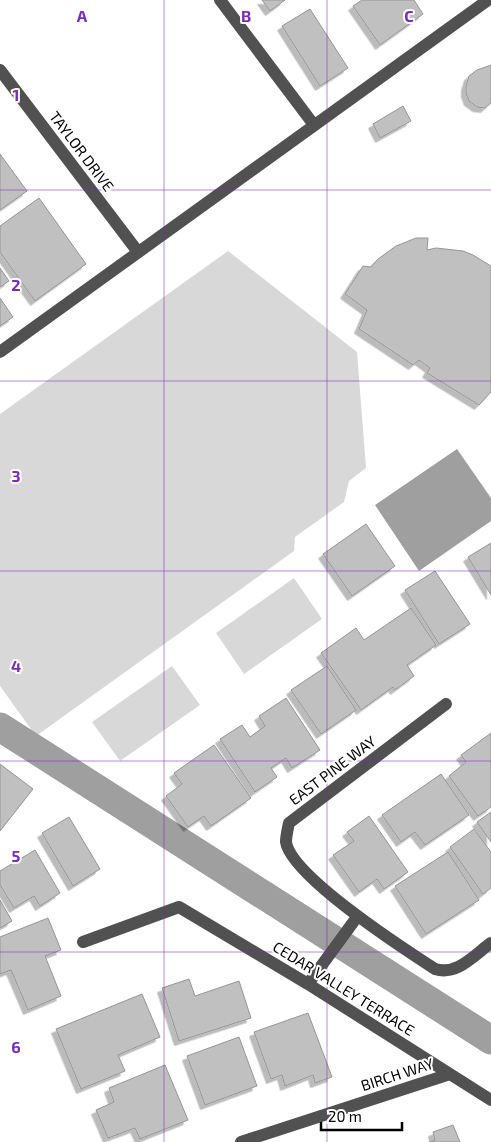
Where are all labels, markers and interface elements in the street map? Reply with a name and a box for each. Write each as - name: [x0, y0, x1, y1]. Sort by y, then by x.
- text: A: [77, 6, 88, 25]
- text: B: [241, 6, 251, 25]
- text: C: [404, 6, 414, 25]
- text: 1: [13, 85, 19, 104]
- street label: TAYLOR DRIVE: [46, 107, 118, 195]
- text: 2: [11, 275, 21, 294]
- text: 3: [11, 466, 21, 485]
- text: 4: [11, 656, 21, 675]
- street label: EAST PINE WAY: [285, 731, 379, 808]
- text: 5: [12, 846, 21, 865]
- street label: CEDAR VALLEY TERRACE: [270, 937, 418, 1039]
- text: 6: [11, 1037, 21, 1056]
- street label: BIRCH WAY: [358, 1054, 436, 1094]
- scale bar: [321, 1100, 402, 1132]
- text: 20 m: [328, 1107, 362, 1125]

